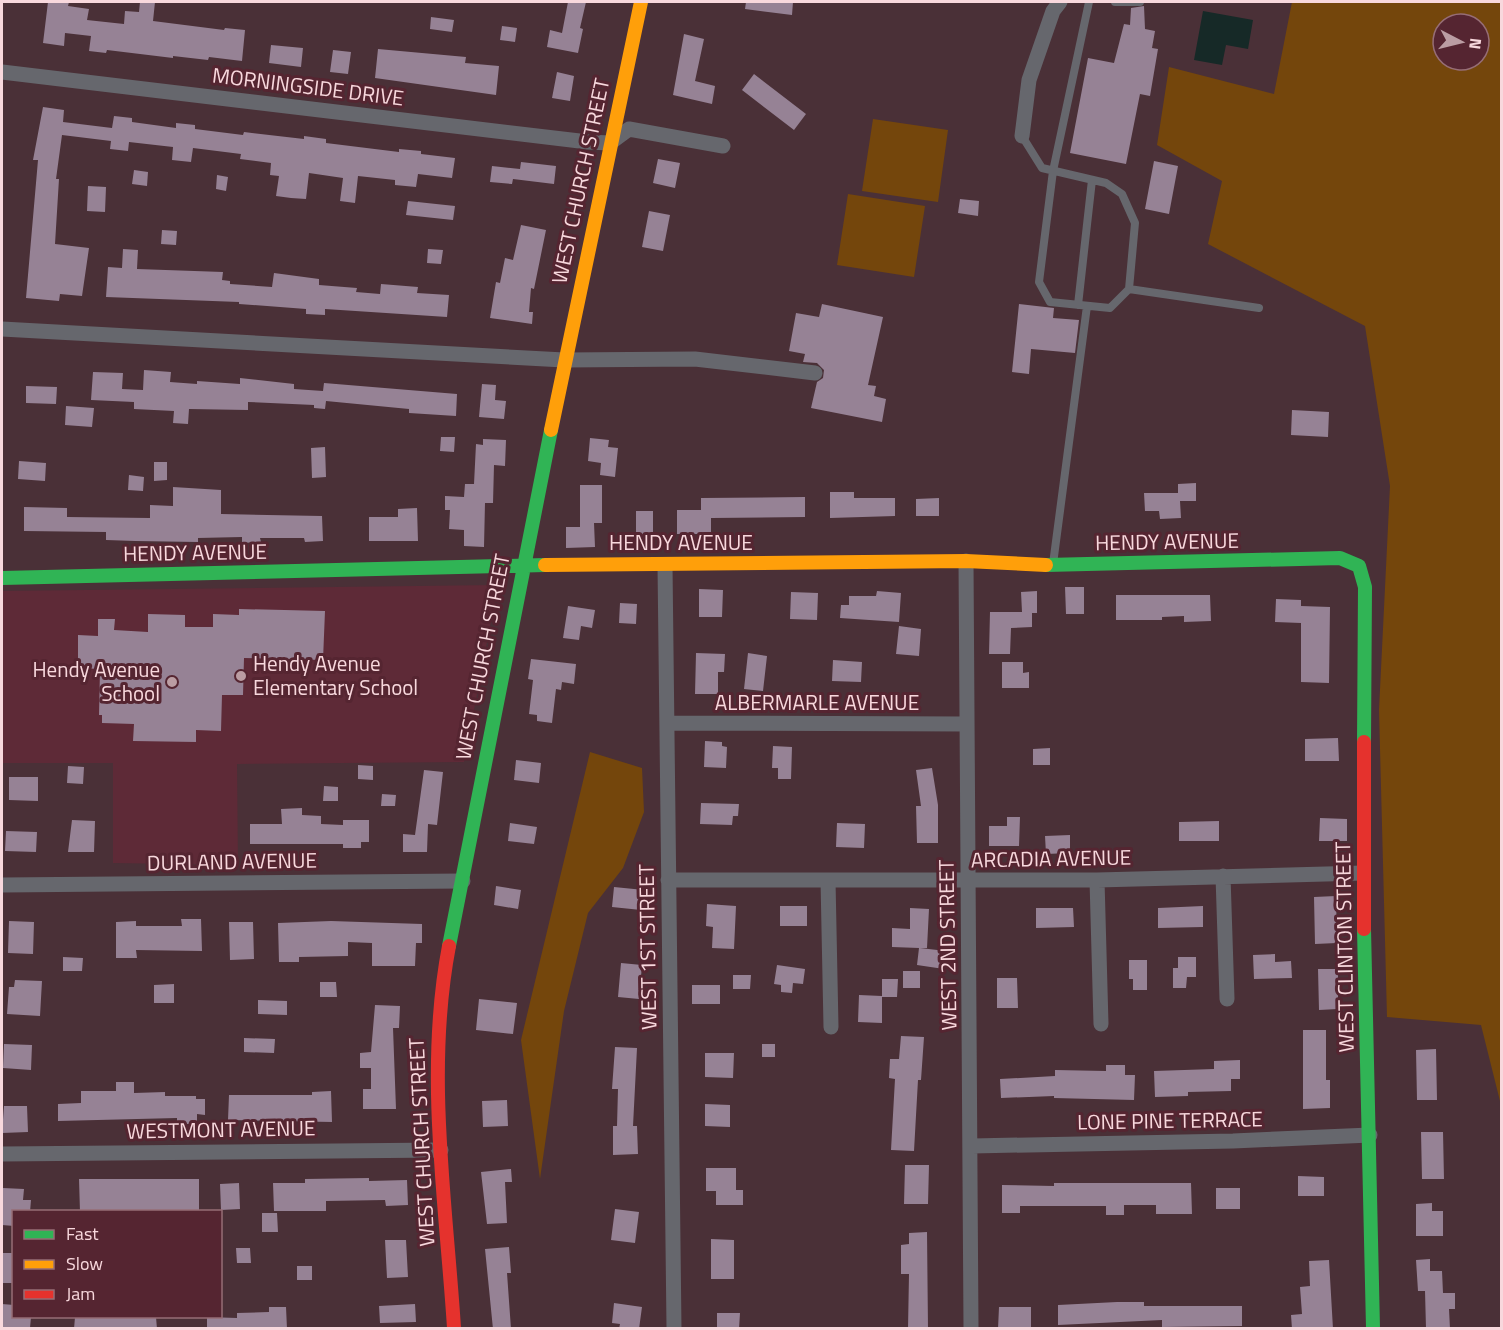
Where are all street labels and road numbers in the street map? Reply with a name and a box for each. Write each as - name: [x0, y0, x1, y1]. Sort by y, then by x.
- street label: MORNINGSIDE DRIVE: [211, 58, 406, 114]
- street label: WEST CHURCH STREET: [543, 75, 617, 286]
- street label: HENDY AVENUE: [1095, 524, 1239, 558]
- street label: HENDY AVENUE: [609, 526, 753, 558]
- street label: HENDY AVENUE: [123, 535, 267, 569]
- street label: WEST CHURCH STREET: [446, 551, 518, 763]
- street label: ALBERMARLE AVENUE: [715, 686, 919, 718]
- street label: ARCADIA AVENUE: [971, 841, 1131, 875]
- street label: WEST CLINTON STREET: [1326, 841, 1362, 1053]
- street label: DURLAND AVENUE: [147, 844, 317, 878]
- street label: WEST 2ND STREET: [930, 859, 964, 1031]
- street label: WEST 1ST STREET: [630, 864, 664, 1030]
- street label: WEST CHURCH STREET: [400, 1037, 442, 1247]
- street label: LONE PINE TERRACE: [1077, 1102, 1263, 1138]
- street label: WESTMONT AVENUE: [126, 1111, 316, 1147]

